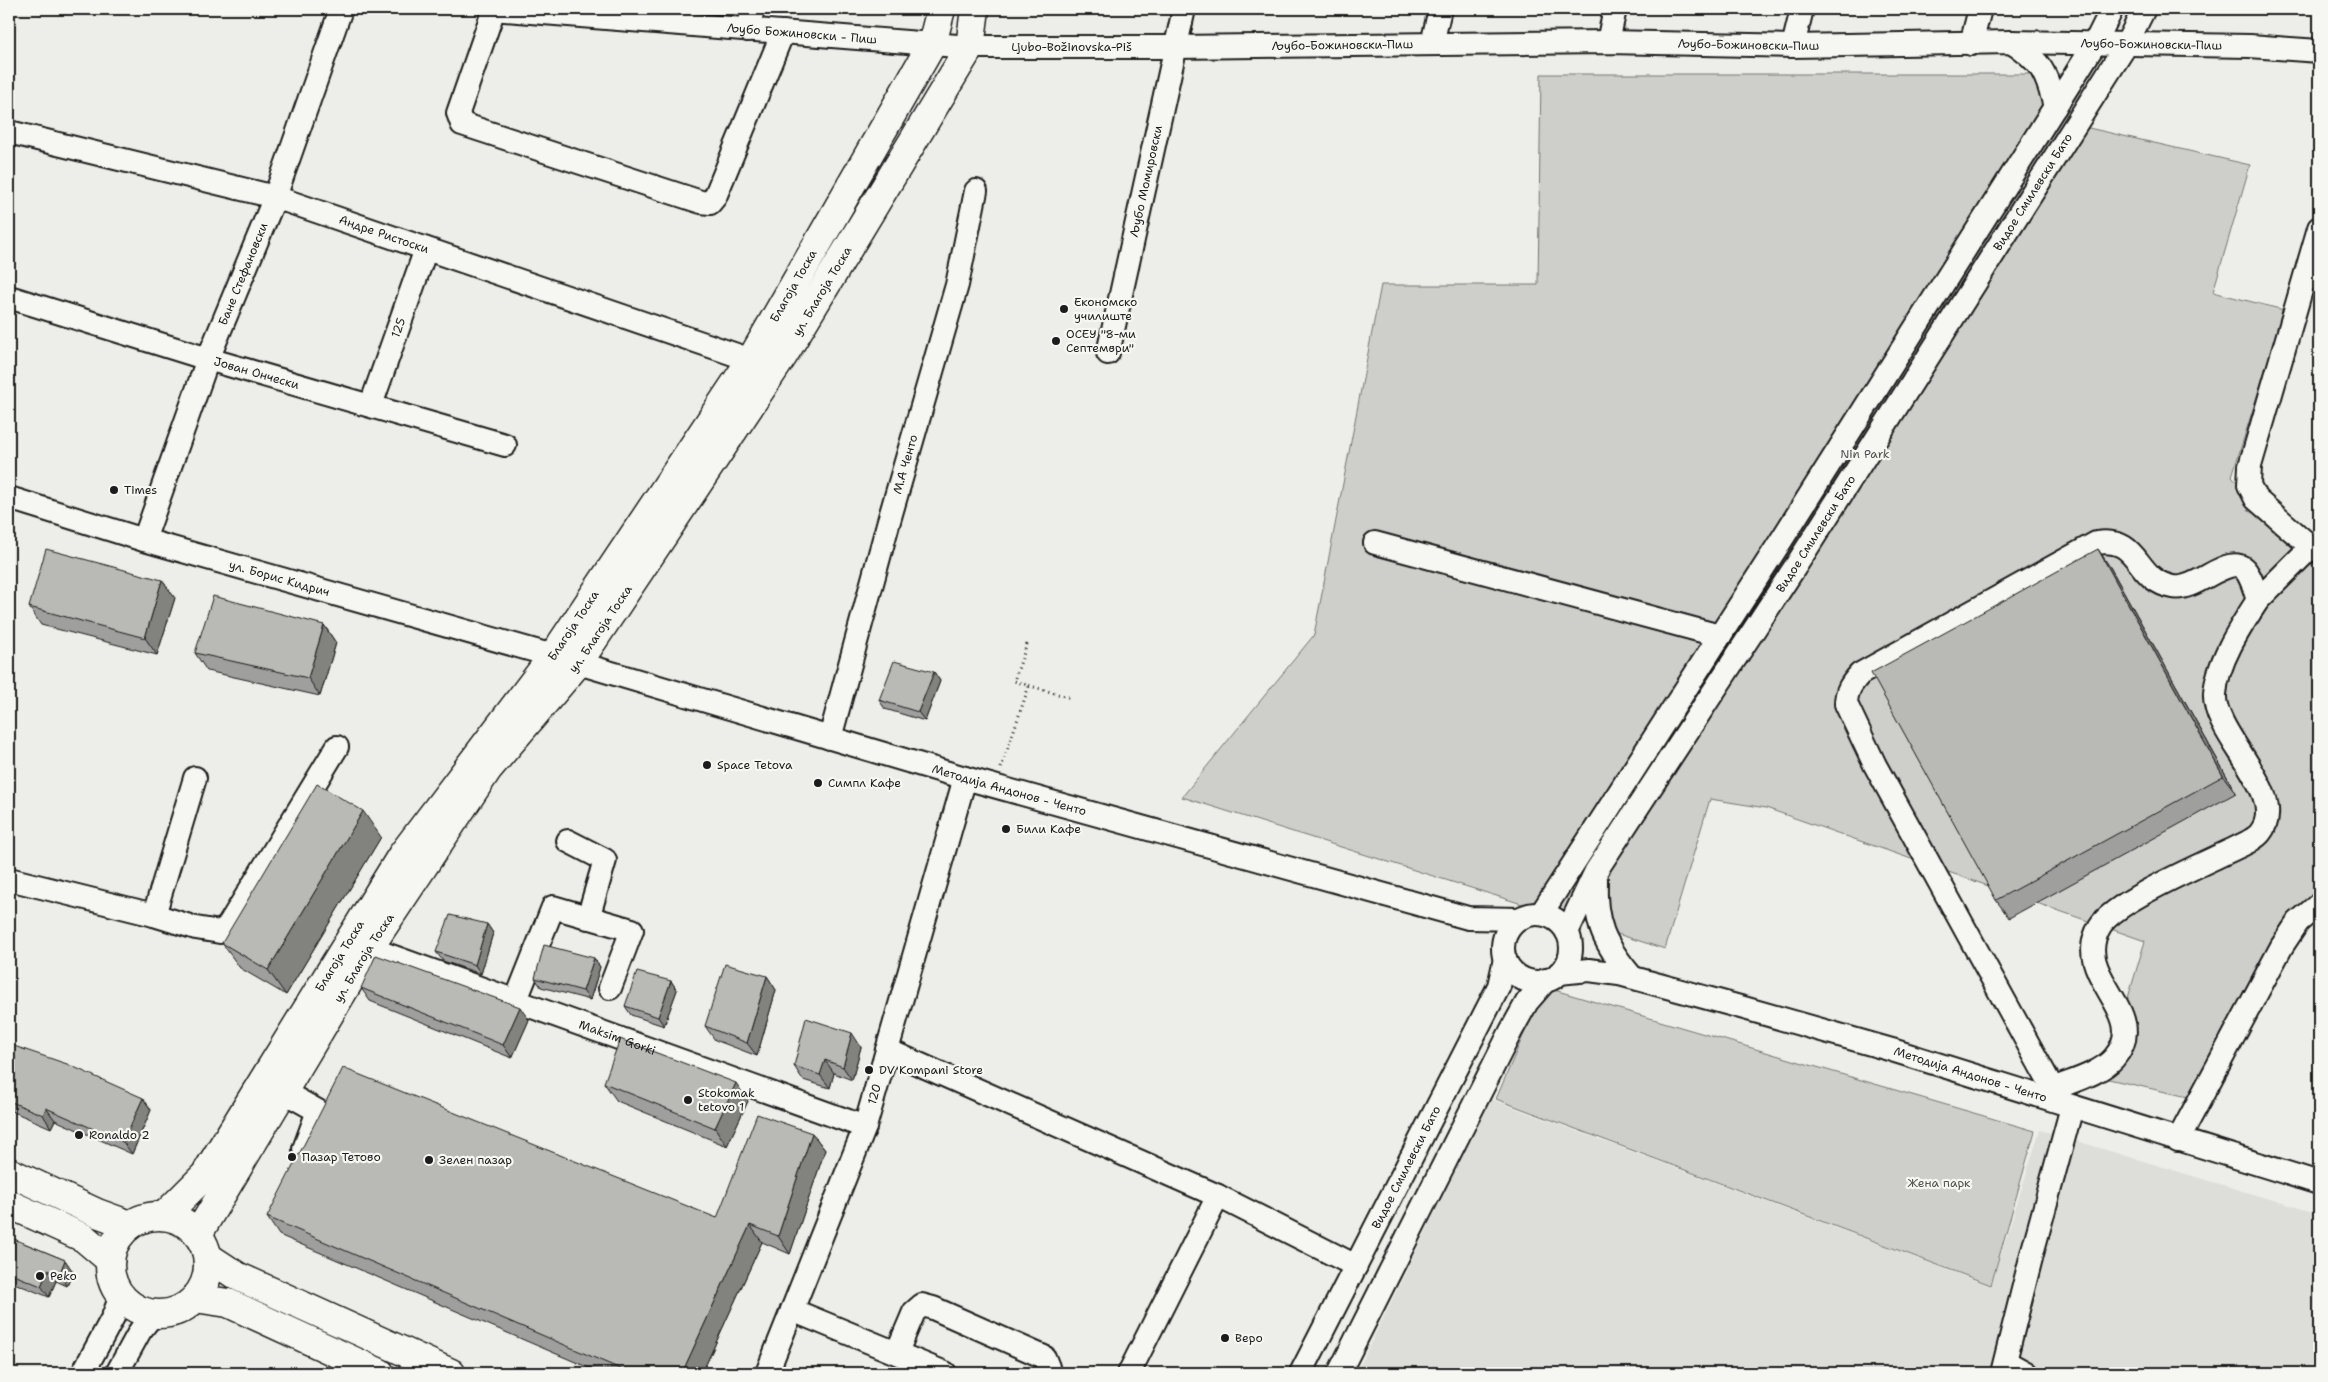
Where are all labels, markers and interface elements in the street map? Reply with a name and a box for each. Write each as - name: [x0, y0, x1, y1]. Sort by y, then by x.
- street label: Љубо Божиновски - Пиш: [726, 20, 878, 48]
- street label: Љубо-Божиновски-Пиш: [2081, 35, 2222, 54]
- street label: Љубо-Божиновски-Пиш: [1272, 36, 1413, 54]
- street label: Љубо-Божиновски-Пиш: [1678, 36, 1819, 54]
- street label: Ljubo-Božinovska-Piš: [1011, 39, 1132, 55]
- street label: Љубо Момировски: [1126, 124, 1166, 239]
- street label: Видое Смилевски Бато: [1990, 130, 2076, 254]
- street label: Андре Ристоски: [337, 212, 431, 257]
- street label: Бане Стефановски: [215, 220, 272, 328]
- street label: ул. Благоја Тоска: [789, 243, 856, 339]
- street label: Благоја Тоска: [766, 246, 821, 325]
- place label: Економско училиште: [1074, 294, 1137, 324]
- marker: Економско училиште: [1058, 303, 1070, 315]
- street label: 125: [387, 316, 409, 340]
- place label: ОСЕУ "8-ми Септември": [1066, 326, 1136, 356]
- marker: ОСЕУ "8-ми Септември": [1050, 335, 1062, 347]
- street label: Јован Ончески: [212, 353, 301, 393]
- street label: М.А Ченто: [889, 433, 921, 496]
- park label: Nin Park: [1840, 446, 1890, 462]
- street label: Видое Смилевски Бато: [1772, 472, 1859, 596]
- place label: Times: [124, 482, 157, 498]
- marker: Times: [108, 484, 120, 496]
- street label: ул. Борис Кидрич: [227, 556, 331, 600]
- street label: ул. Благоја Тоска: [565, 582, 636, 676]
- street label: Благоја Тоска: [544, 587, 603, 664]
- place label: Space Tetova: [717, 757, 793, 773]
- marker: Space Tetova: [701, 759, 713, 771]
- street label: Методија Андонов - Ченто: [930, 761, 1088, 819]
- place label: Симпл Кафе: [828, 775, 901, 791]
- marker: Симпл Кафе: [812, 777, 824, 789]
- place label: Били Кафе: [1016, 821, 1081, 837]
- marker: Били Кафе: [1000, 823, 1012, 835]
- street label: ул. Благоја Тоска: [330, 910, 398, 1006]
- street label: Благоја Тоска: [312, 917, 368, 995]
- street label: Maksim Gorki: [577, 1016, 658, 1059]
- street label: Методија Андонов - Ченто: [1892, 1043, 2049, 1106]
- place label: DV Kompani Store: [879, 1062, 983, 1078]
- marker: DV Kompani Store: [863, 1064, 875, 1076]
- street label: 120: [864, 1082, 885, 1106]
- place label: Stokomak tetovo 1: [698, 1085, 755, 1115]
- marker: Stokomak tetovo 1: [682, 1094, 694, 1106]
- street label: Видое Смилевски Бато: [1368, 1103, 1444, 1232]
- place label: Ronaldo 2: [89, 1127, 150, 1143]
- marker: Ronaldo 2: [73, 1129, 85, 1141]
- place label: Пазар Тетово: [302, 1149, 381, 1165]
- marker: Пазар Тетово: [286, 1151, 298, 1163]
- place label: Зелен пазар: [439, 1152, 512, 1168]
- marker: Зелен пазар: [423, 1154, 435, 1166]
- park label: Жена парк: [1908, 1175, 1971, 1191]
- place label: Peko: [50, 1268, 77, 1284]
- marker: Peko: [34, 1270, 46, 1282]
- place label: Веро: [1235, 1330, 1263, 1346]
- marker: Веро: [1219, 1332, 1231, 1344]

